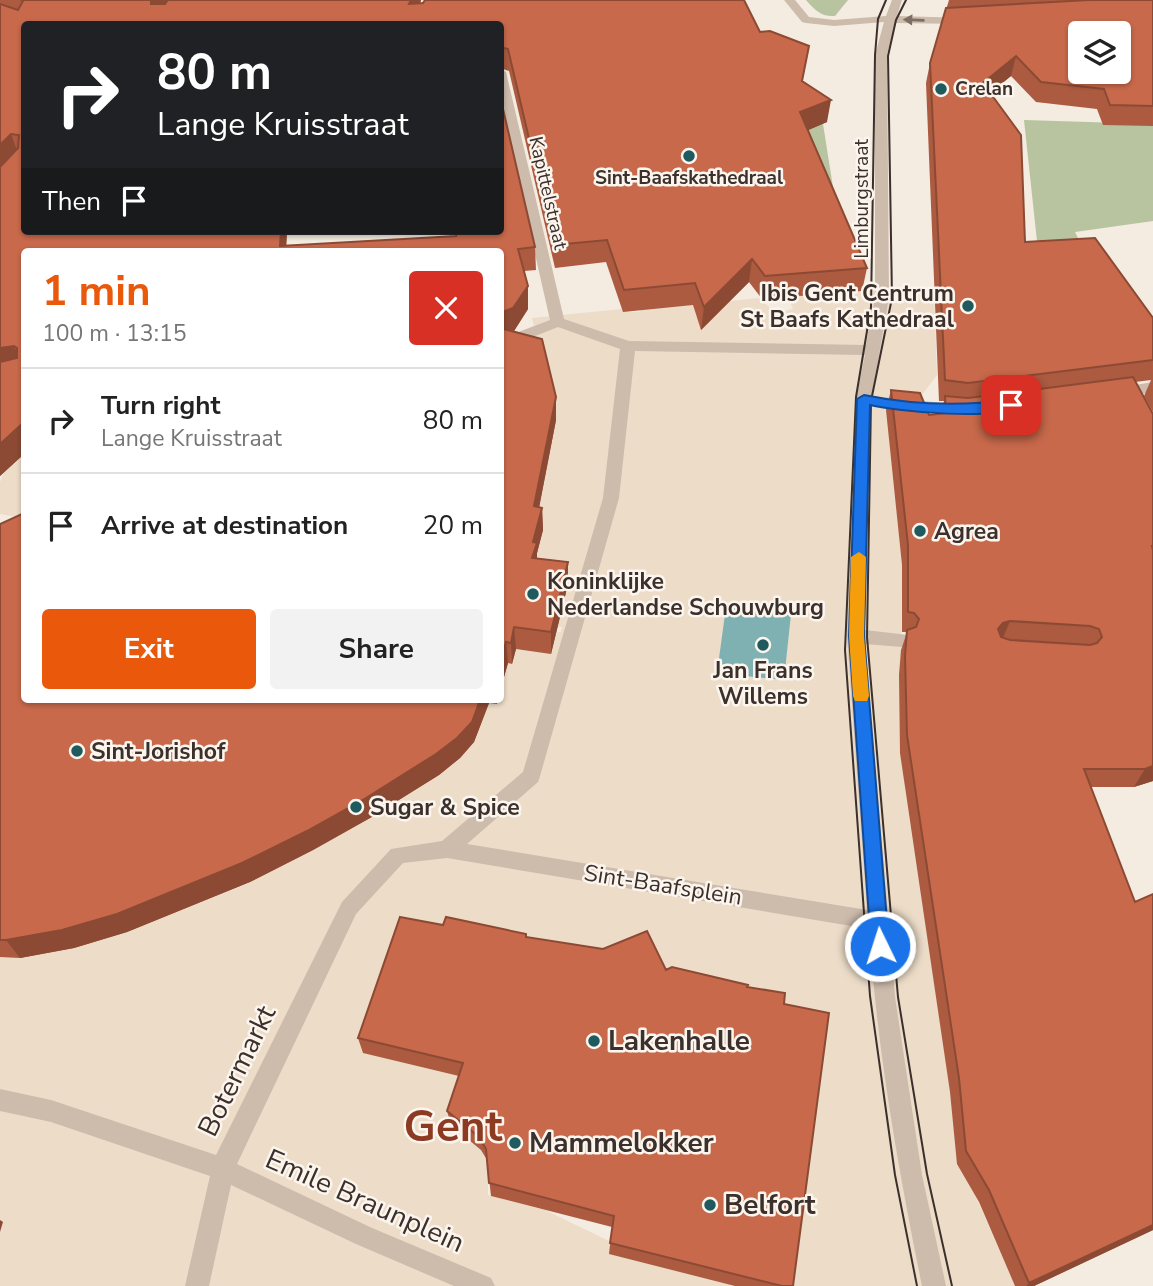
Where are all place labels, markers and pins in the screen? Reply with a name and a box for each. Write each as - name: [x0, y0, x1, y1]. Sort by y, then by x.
- place label: Crelan: [955, 76, 1013, 102]
- marker: Crelan: [933, 81, 949, 97]
- marker: Sint-Baafskathedraal: [681, 148, 697, 164]
- place label: Sint-Baafskathedraal: [595, 165, 783, 191]
- place label: Ibis Gent Centrum St Baafs Kathedraal: [740, 278, 955, 335]
- marker: Ibis Gent Centrum St Baafs Kathedraal: [960, 298, 976, 314]
- pin: [981, 375, 1041, 435]
- place label: Agrea: [934, 516, 999, 547]
- marker: Agrea: [912, 523, 928, 539]
- place label: Koninklijke Nederlandse Schouwburg: [547, 566, 824, 623]
- marker: Koninklijke Nederlandse Schouwburg: [525, 586, 541, 602]
- marker: Jan Frans Willems: [755, 637, 771, 653]
- place label: Jan Frans Willems: [712, 655, 813, 712]
- place label: Sint-Jorishof: [91, 736, 226, 767]
- marker: Sint-Jorishof: [69, 743, 85, 759]
- place label: Sugar & Spice: [370, 792, 520, 823]
- marker: Sugar & Spice: [348, 799, 364, 815]
- place label: Lakenhalle: [608, 1022, 750, 1060]
- marker: Lakenhalle: [586, 1033, 602, 1049]
- place label: Mammelokker: [529, 1124, 714, 1162]
- marker: Mammelokker: [507, 1135, 523, 1151]
- place label: Belfort: [724, 1186, 816, 1224]
- marker: Belfort: [702, 1197, 718, 1213]

